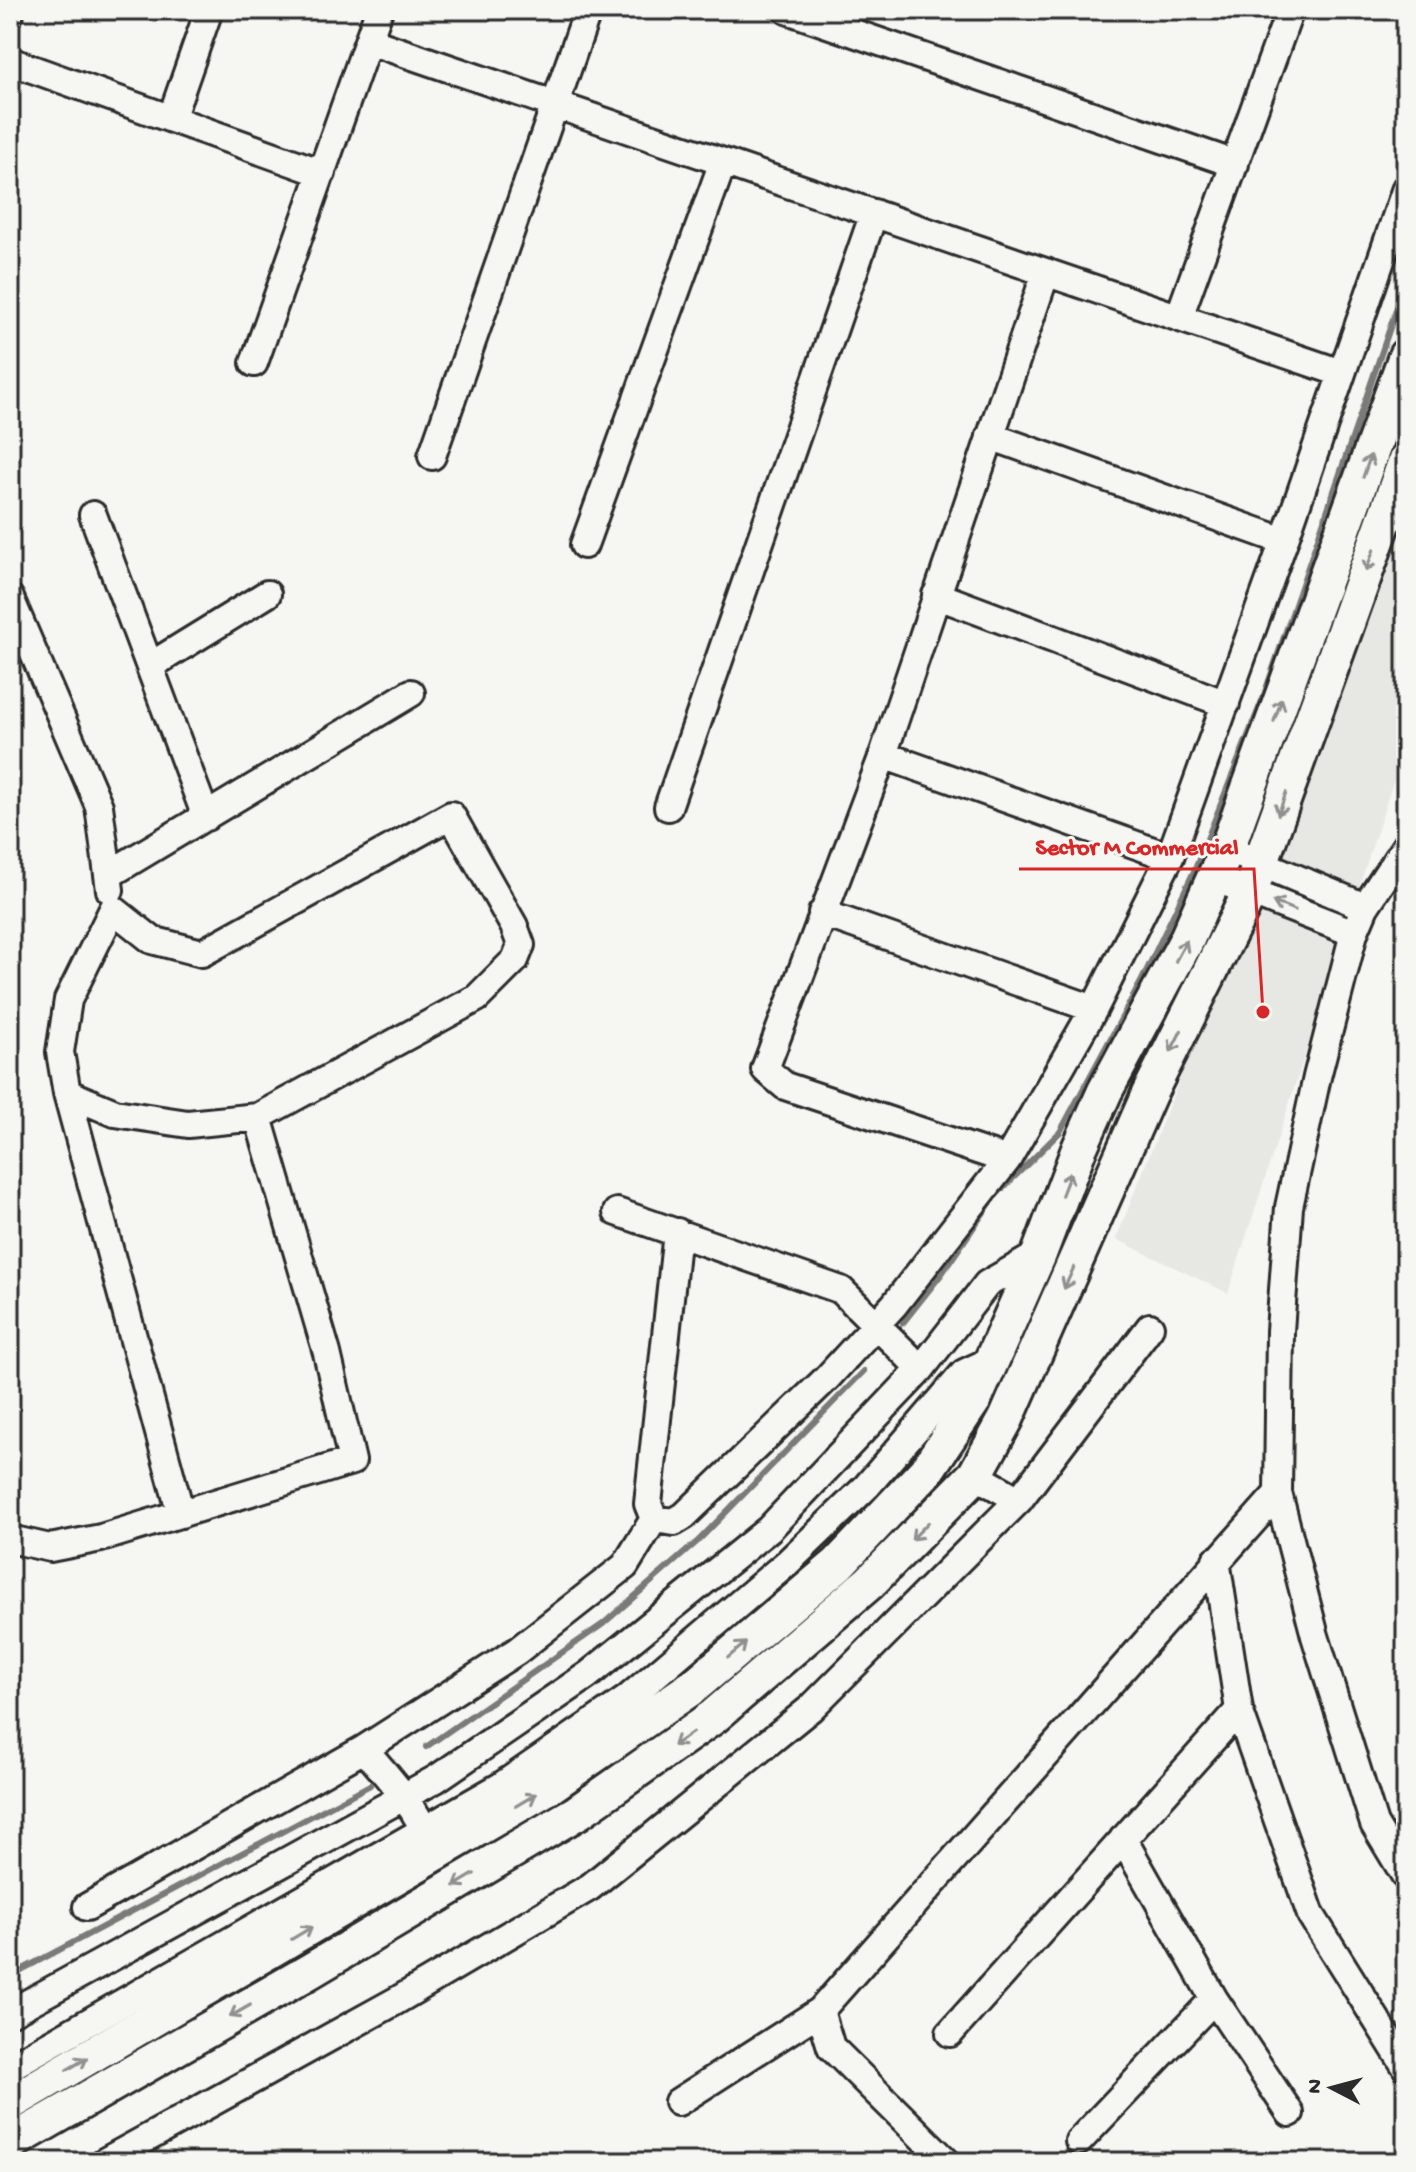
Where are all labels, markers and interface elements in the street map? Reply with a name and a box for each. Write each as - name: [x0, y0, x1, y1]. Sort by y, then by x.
- one-way arrow: [1361, 453, 1376, 478]
- one-way arrow: [1362, 547, 1376, 572]
- one-way arrow: [1272, 698, 1286, 723]
- one-way arrow: [1274, 792, 1288, 816]
- callout: Sector M Commercial: [1019, 821, 1254, 869]
- text: Sector M Commercial: [1036, 835, 1238, 864]
- one-way arrow: [1272, 898, 1297, 912]
- one-way arrow: [1173, 939, 1189, 963]
- one-way arrow: [1167, 1029, 1183, 1053]
- one-way arrow: [1060, 1172, 1074, 1196]
- one-way arrow: [1061, 1266, 1076, 1290]
- one-way arrow: [911, 1521, 930, 1540]
- one-way arrow: [726, 1641, 747, 1659]
- one-way arrow: [672, 1731, 694, 1747]
- one-way arrow: [514, 1792, 537, 1808]
- one-way arrow: [453, 1872, 476, 1888]
- one-way arrow: [290, 1925, 313, 1941]
- one-way arrow: [229, 2003, 252, 2019]
- north arrow: [1292, 2048, 1372, 2128]
- one-way arrow: [65, 2056, 89, 2071]
- text: N: [1302, 2078, 1330, 2095]

